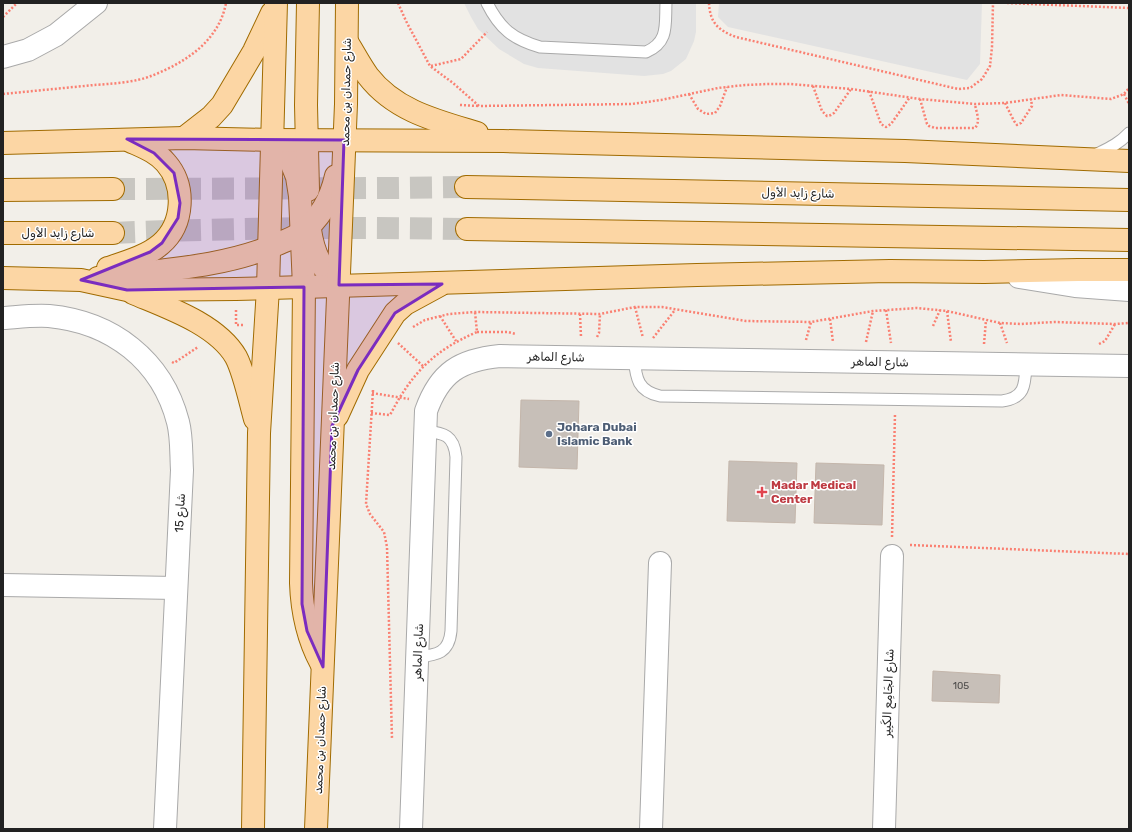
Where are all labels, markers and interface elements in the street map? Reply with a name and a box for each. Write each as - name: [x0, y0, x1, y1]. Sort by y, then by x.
- street label: شارع حمدان بن محمد: [338, 38, 356, 146]
- street label: شارع زايد الأول: [761, 185, 835, 203]
- street label: شارع زايد الأول: [22, 226, 95, 242]
- street label: شارع الماهر: [526, 349, 585, 367]
- street label: شارع الماهر: [850, 354, 909, 372]
- street label: شارع حمدان بن محمد: [324, 362, 344, 470]
- place label: Johara Dubai Islamic Bank: [557, 420, 637, 448]
- marker: Johara Dubai Islamic Bank: [544, 429, 554, 439]
- place label: Madar Medical Center: [771, 478, 856, 506]
- marker: Madar Medical Center: [756, 486, 768, 498]
- street label: شارع 15: [172, 493, 190, 533]
- street label: شارع الماهر: [410, 623, 428, 682]
- street label: شارع الجَامِع الكَبِير: [879, 648, 899, 739]
- house number: 105: [953, 680, 969, 692]
- street label: شارع حمدان بن محمد: [311, 686, 331, 794]

